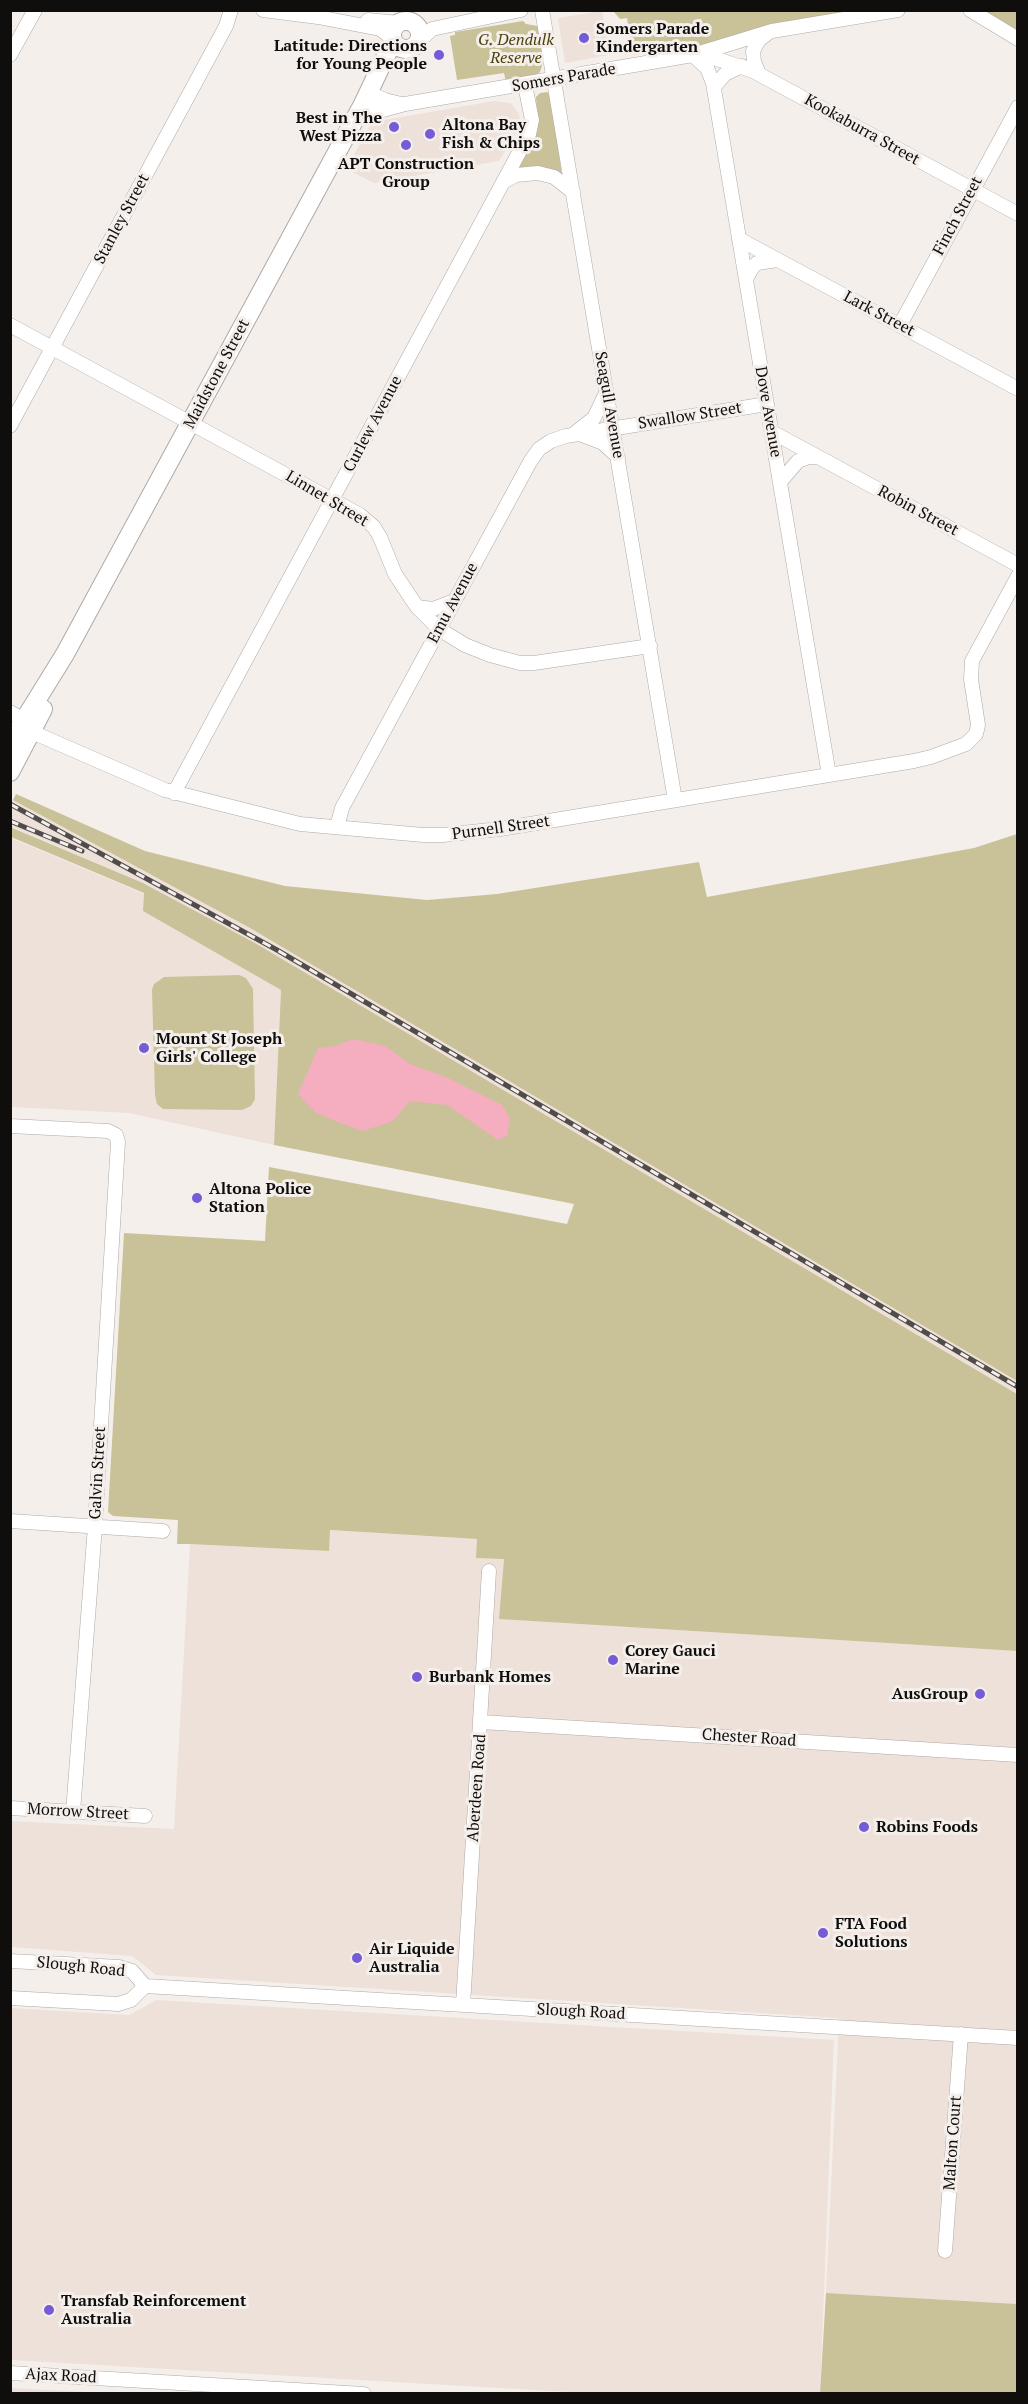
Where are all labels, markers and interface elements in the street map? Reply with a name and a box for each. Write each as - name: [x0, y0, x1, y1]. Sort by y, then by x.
- place label: Somers Parade Kindergarten: [596, 19, 709, 57]
- park label: G. Dendulk Reserve: [478, 30, 554, 68]
- marker: Somers Parade Kindergarten: [577, 31, 591, 45]
- place label: Latitude: Directions for Young People: [274, 36, 427, 74]
- marker: Latitude: Directions for Young People: [432, 48, 446, 62]
- street label: Somers Parade: [511, 59, 617, 97]
- street label: Kookaburra Street: [801, 90, 923, 170]
- place label: Best in The West Pizza: [296, 108, 382, 146]
- place label: Altona Bay Fish & Chips: [442, 115, 540, 153]
- marker: Best in The West Pizza: [387, 120, 401, 134]
- marker: Altona Bay Fish & Chips: [423, 127, 437, 141]
- marker: APT Construction Group: [399, 138, 413, 152]
- place label: APT Construction Group: [338, 154, 474, 192]
- street label: Stanley Street: [90, 171, 154, 267]
- street label: Finch Street: [929, 173, 987, 259]
- street label: Lark Street: [840, 287, 918, 341]
- street label: Maidstone Street: [180, 316, 254, 432]
- street label: Seagull Avenue: [590, 350, 628, 460]
- street label: Dove Avenue: [751, 365, 785, 459]
- street label: Curlew Avenue: [340, 373, 406, 475]
- street label: Swallow Street: [637, 398, 743, 434]
- street label: Linnet Street: [282, 467, 372, 531]
- street label: Robin Street: [874, 482, 962, 540]
- street label: Emu Avenue: [424, 559, 482, 647]
- street label: Purnell Street: [451, 812, 551, 844]
- place label: Mount St Joseph Girls' College: [156, 1029, 282, 1067]
- marker: Mount St Joseph Girls' College: [137, 1041, 151, 1055]
- place label: Altona Police Station: [209, 1179, 311, 1217]
- marker: Altona Police Station: [190, 1191, 204, 1205]
- street label: Galvin Street: [86, 1426, 110, 1520]
- place label: Corey Gauci Marine: [625, 1641, 716, 1679]
- marker: Corey Gauci Marine: [606, 1653, 620, 1667]
- place label: Burbank Homes: [429, 1667, 551, 1687]
- marker: Burbank Homes: [410, 1670, 424, 1684]
- place label: AusGroup: [892, 1684, 968, 1704]
- marker: AusGroup: [973, 1687, 987, 1701]
- street label: Chester Road: [701, 1725, 797, 1751]
- street label: Aberdeen Road: [464, 1734, 490, 1842]
- street label: Morrow Street: [27, 1800, 129, 1824]
- place label: Robins Foods: [876, 1817, 978, 1837]
- marker: Robins Foods: [857, 1820, 871, 1834]
- place label: FTA Food Solutions: [835, 1914, 907, 1952]
- marker: FTA Food Solutions: [816, 1926, 830, 1940]
- place label: Air Liquide Australia: [369, 1939, 455, 1977]
- marker: Air Liquide Australia: [350, 1951, 364, 1965]
- street label: Slough Road: [36, 1953, 126, 1981]
- street label: Slough Road: [536, 2000, 626, 2024]
- street label: Malton Court: [940, 2095, 966, 2191]
- place label: Transfab Reinforcement Australia: [61, 2291, 246, 2329]
- marker: Transfab Reinforcement Australia: [42, 2303, 56, 2317]
- street label: Ajax Road: [25, 2365, 97, 2387]

